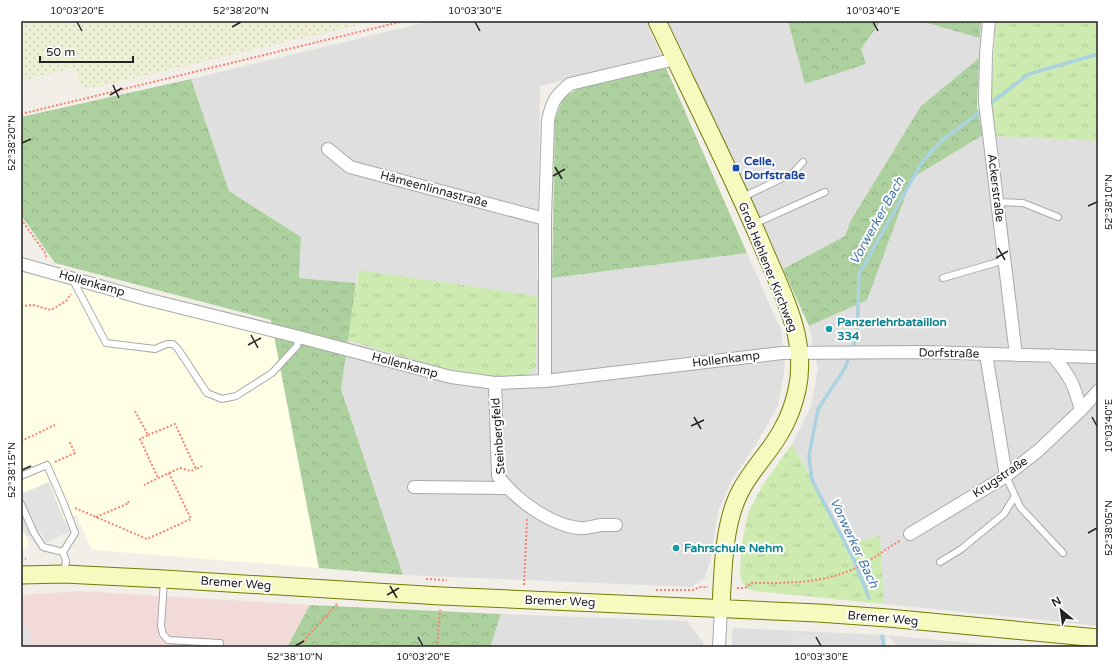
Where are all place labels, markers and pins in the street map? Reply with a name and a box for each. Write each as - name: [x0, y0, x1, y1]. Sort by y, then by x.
- place label: Celle, Dorfstraße: [744, 154, 805, 182]
- marker: Celle, Dorfstraße: [731, 163, 741, 173]
- place label: Panzerlehrbataillon 334: [837, 315, 947, 343]
- marker: Panzerlehrbataillon 334: [824, 324, 834, 334]
- place label: Fahrschule Nehm: [684, 541, 783, 555]
- marker: Fahrschule Nehm: [671, 543, 681, 553]

